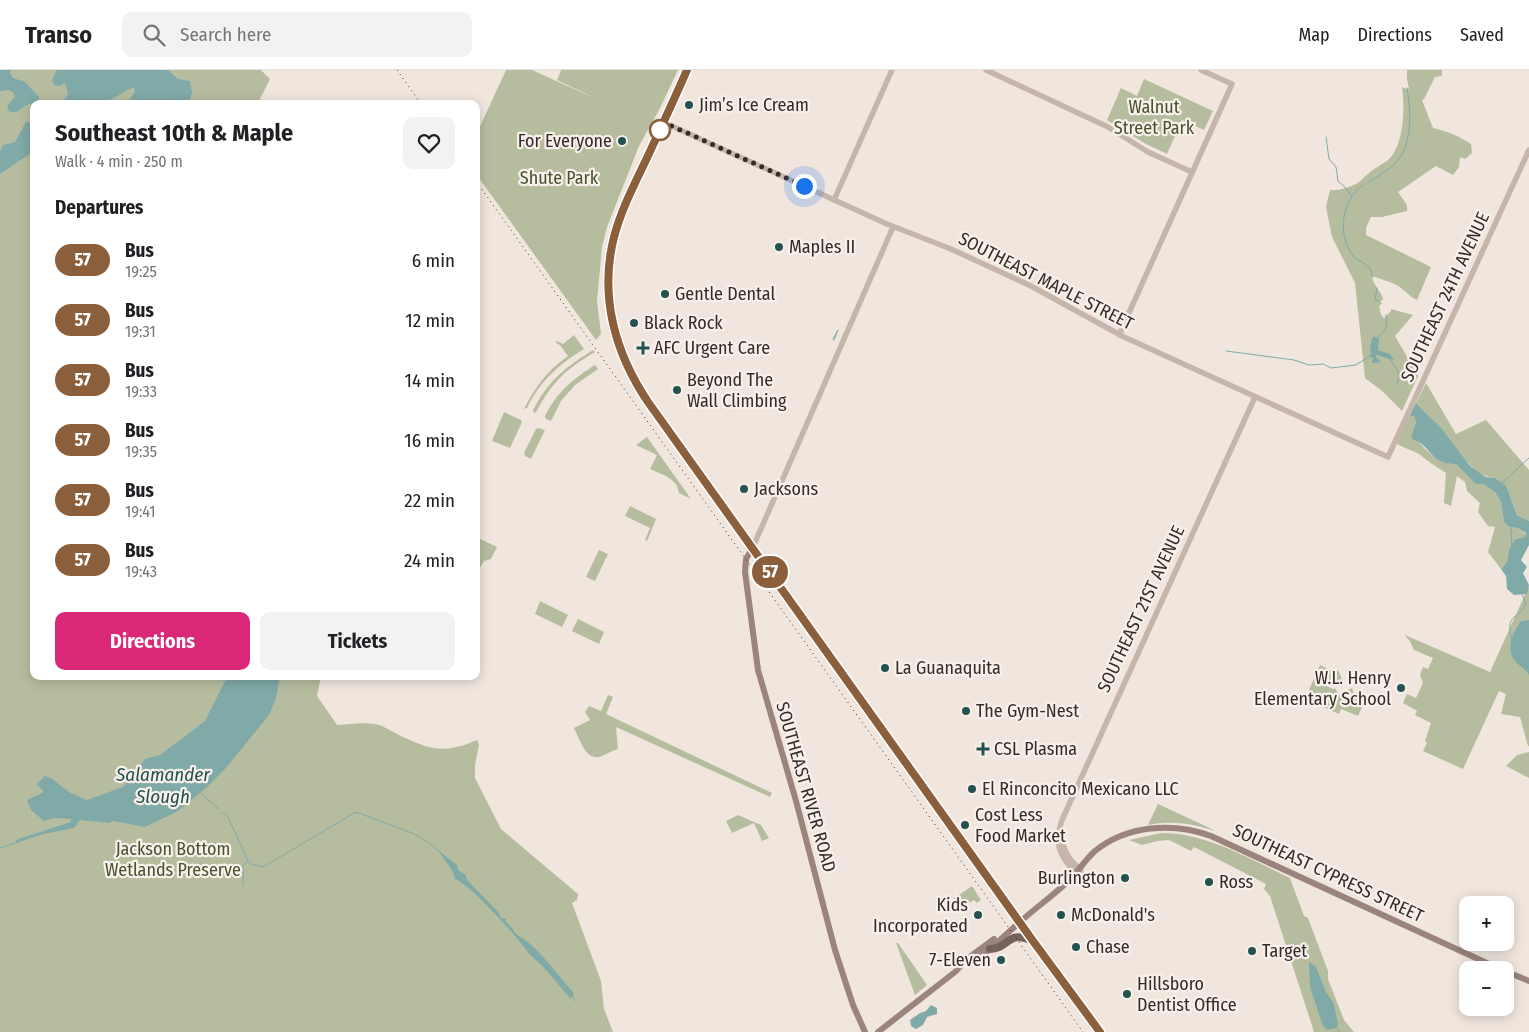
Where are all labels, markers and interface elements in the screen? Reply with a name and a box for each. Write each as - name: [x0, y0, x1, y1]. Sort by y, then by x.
- search box: [122, 12, 472, 57]
- text: Transo: [25, 21, 92, 49]
- icon: search: [140, 21, 168, 49]
- text: Search here: [180, 23, 272, 46]
- text: Map: [1298, 24, 1330, 46]
- text: Directions: [1358, 24, 1432, 46]
- text: Saved: [1460, 24, 1504, 46]
- place label: Jim’s Ice Cream: [699, 94, 809, 116]
- park label: Walnut Street Park: [1114, 96, 1195, 139]
- marker: Jim’s Ice Cream: [683, 99, 695, 111]
- button: heart: [403, 117, 455, 169]
- text: Southeast 10th & Maple: [55, 119, 293, 147]
- unlabelled marker: [649, 119, 671, 141]
- place label: For Everyone: [518, 130, 612, 152]
- marker: For Everyone: [616, 135, 628, 147]
- text: Walk · 4 min · 250 m: [55, 152, 183, 171]
- park label: Shute Park: [520, 167, 599, 189]
- your location: [792, 174, 817, 199]
- text: Departures: [55, 196, 143, 219]
- street label: SOUTHEAST 24TH AVENUE: [1396, 209, 1494, 385]
- street label: SOUTHEAST MAPLE STREET: [955, 227, 1138, 335]
- place label: Maples II: [789, 236, 855, 258]
- text: Bus: [125, 239, 154, 262]
- marker: Maples II: [773, 241, 785, 253]
- text: 57: [74, 249, 91, 271]
- text: 6 min: [412, 249, 455, 272]
- text: 19:25: [125, 262, 157, 281]
- place label: Gentle Dental: [675, 283, 775, 305]
- marker: Gentle Dental: [659, 288, 671, 300]
- text: Bus: [125, 299, 154, 322]
- text: 57: [74, 309, 91, 331]
- text: 12 min: [405, 309, 455, 332]
- place label: Black Rock: [644, 312, 723, 334]
- marker: Black Rock: [628, 317, 640, 329]
- text: 19:31: [125, 322, 156, 341]
- place label: AFC Urgent Care: [654, 337, 770, 359]
- marker: AFC Urgent Care: [636, 341, 650, 355]
- text: Bus: [125, 359, 154, 382]
- text: 57: [74, 369, 91, 391]
- text: 14 min: [405, 369, 455, 392]
- place label: Beyond The Wall Climbing: [687, 369, 787, 412]
- text: 19:33: [125, 382, 157, 401]
- marker: Beyond The Wall Climbing: [671, 384, 683, 396]
- text: Bus: [125, 419, 154, 442]
- text: 57: [74, 429, 91, 451]
- text: 16 min: [404, 429, 455, 452]
- text: 19:35: [125, 442, 157, 461]
- place label: Jacksons: [754, 478, 818, 500]
- text: Bus: [125, 479, 154, 502]
- marker: Jacksons: [738, 483, 750, 495]
- text: 57: [74, 489, 91, 511]
- text: 22 min: [404, 489, 455, 512]
- text: 19:41: [125, 502, 155, 521]
- street label: SOUTHEAST 21ST AVENUE: [1093, 522, 1189, 696]
- text: Bus: [125, 539, 154, 562]
- text: 57: [74, 549, 91, 571]
- text: 24 min: [404, 549, 455, 572]
- line badge: 57: [748, 556, 792, 588]
- text: 57: [762, 561, 778, 583]
- text: 19:43: [125, 562, 157, 581]
- button: Directions: [55, 612, 250, 670]
- button: Tickets: [260, 612, 455, 670]
- place label: La Guanaquita: [895, 657, 1001, 679]
- marker: La Guanaquita: [879, 662, 891, 674]
- place label: W.L. Henry Elementary School: [1254, 667, 1391, 710]
- marker: W.L. Henry Elementary School: [1395, 682, 1407, 694]
- street label: SOUTHEAST RIVER ROAD: [771, 699, 841, 875]
- place label: The Gym-Nest: [976, 700, 1079, 722]
- marker: The Gym-Nest: [960, 705, 972, 717]
- place label: CSL Plasma: [994, 738, 1077, 760]
- marker: CSL Plasma: [976, 742, 990, 756]
- water label: Salamander Slough: [115, 763, 211, 808]
- place label: El Rinconcito Mexicano LLC: [982, 778, 1179, 800]
- marker: El Rinconcito Mexicano LLC: [966, 783, 978, 795]
- place label: Cost Less Food Market: [975, 804, 1066, 847]
- marker: Cost Less Food Market: [959, 819, 971, 831]
- street label: SOUTHEAST CYPRESS STREET: [1229, 819, 1428, 927]
- park label: Jackson Bottom Wetlands Preserve: [105, 838, 241, 881]
- place label: Burlington: [1038, 867, 1115, 889]
- place label: Ross: [1219, 871, 1254, 893]
- marker: Burlington: [1119, 872, 1131, 884]
- marker: Ross: [1203, 876, 1215, 888]
- place label: Kids Incorporated: [873, 894, 968, 937]
- map controls: [1459, 896, 1514, 1016]
- button: +: [1459, 896, 1514, 951]
- place label: McDonald's: [1071, 904, 1155, 926]
- marker: Kids Incorporated: [972, 909, 984, 921]
- marker: McDonald's: [1055, 909, 1067, 921]
- place label: Chase: [1086, 936, 1130, 958]
- place label: Target: [1262, 940, 1307, 962]
- marker: Chase: [1070, 941, 1082, 953]
- marker: Target: [1246, 945, 1258, 957]
- place label: 7-Eleven: [929, 949, 991, 971]
- marker: 7-Eleven: [995, 954, 1007, 966]
- button: −: [1459, 961, 1514, 1016]
- place label: Hillsboro Dentist Office: [1137, 973, 1237, 1016]
- marker: Hillsboro Dentist Office: [1121, 988, 1133, 1000]

